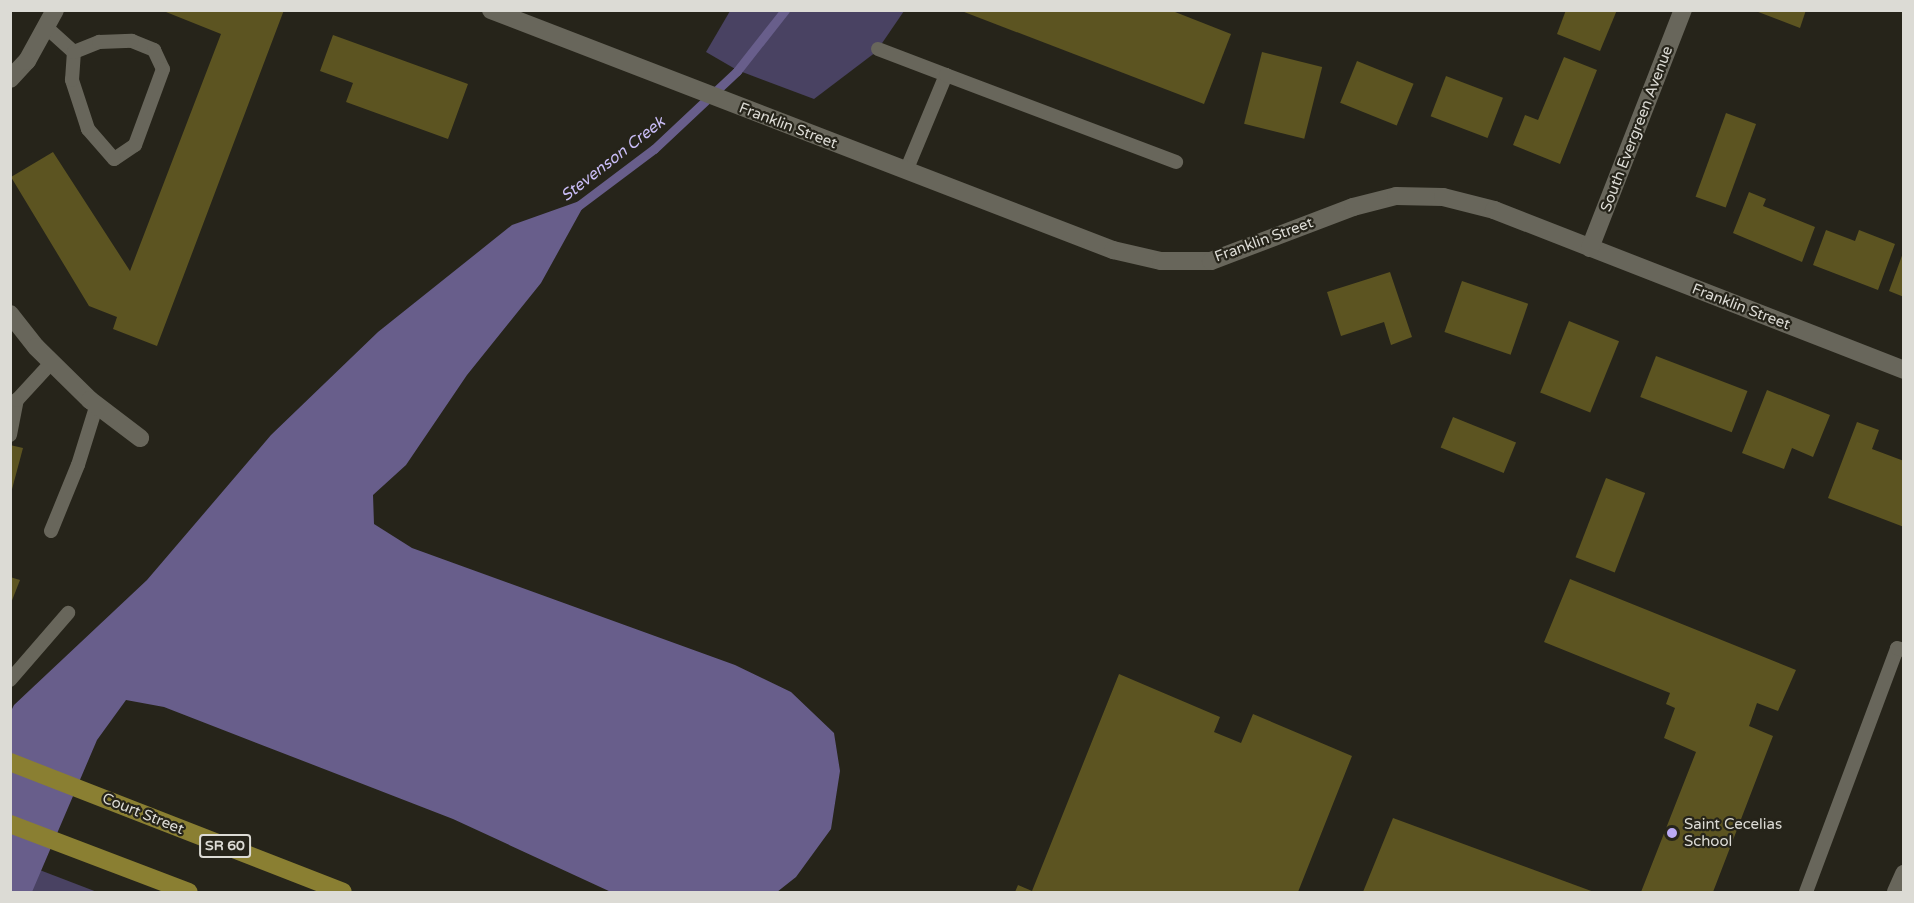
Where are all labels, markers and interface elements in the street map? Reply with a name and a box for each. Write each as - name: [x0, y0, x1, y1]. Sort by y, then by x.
- street label: South Evergreen Avenue: [1597, 44, 1677, 214]
- street label: Franklin Street: [736, 99, 840, 153]
- water label: Stevenson Creek: [557, 112, 669, 206]
- street label: Franklin Street: [1212, 214, 1316, 266]
- street label: Franklin Street: [1689, 280, 1793, 334]
- street label: Court Street: [99, 789, 187, 839]
- place label: Saint Cecelias School: [1684, 815, 1782, 850]
- marker: Saint Cecelias School: [1665, 826, 1679, 840]
- road number: SR 60: [198, 835, 252, 857]

